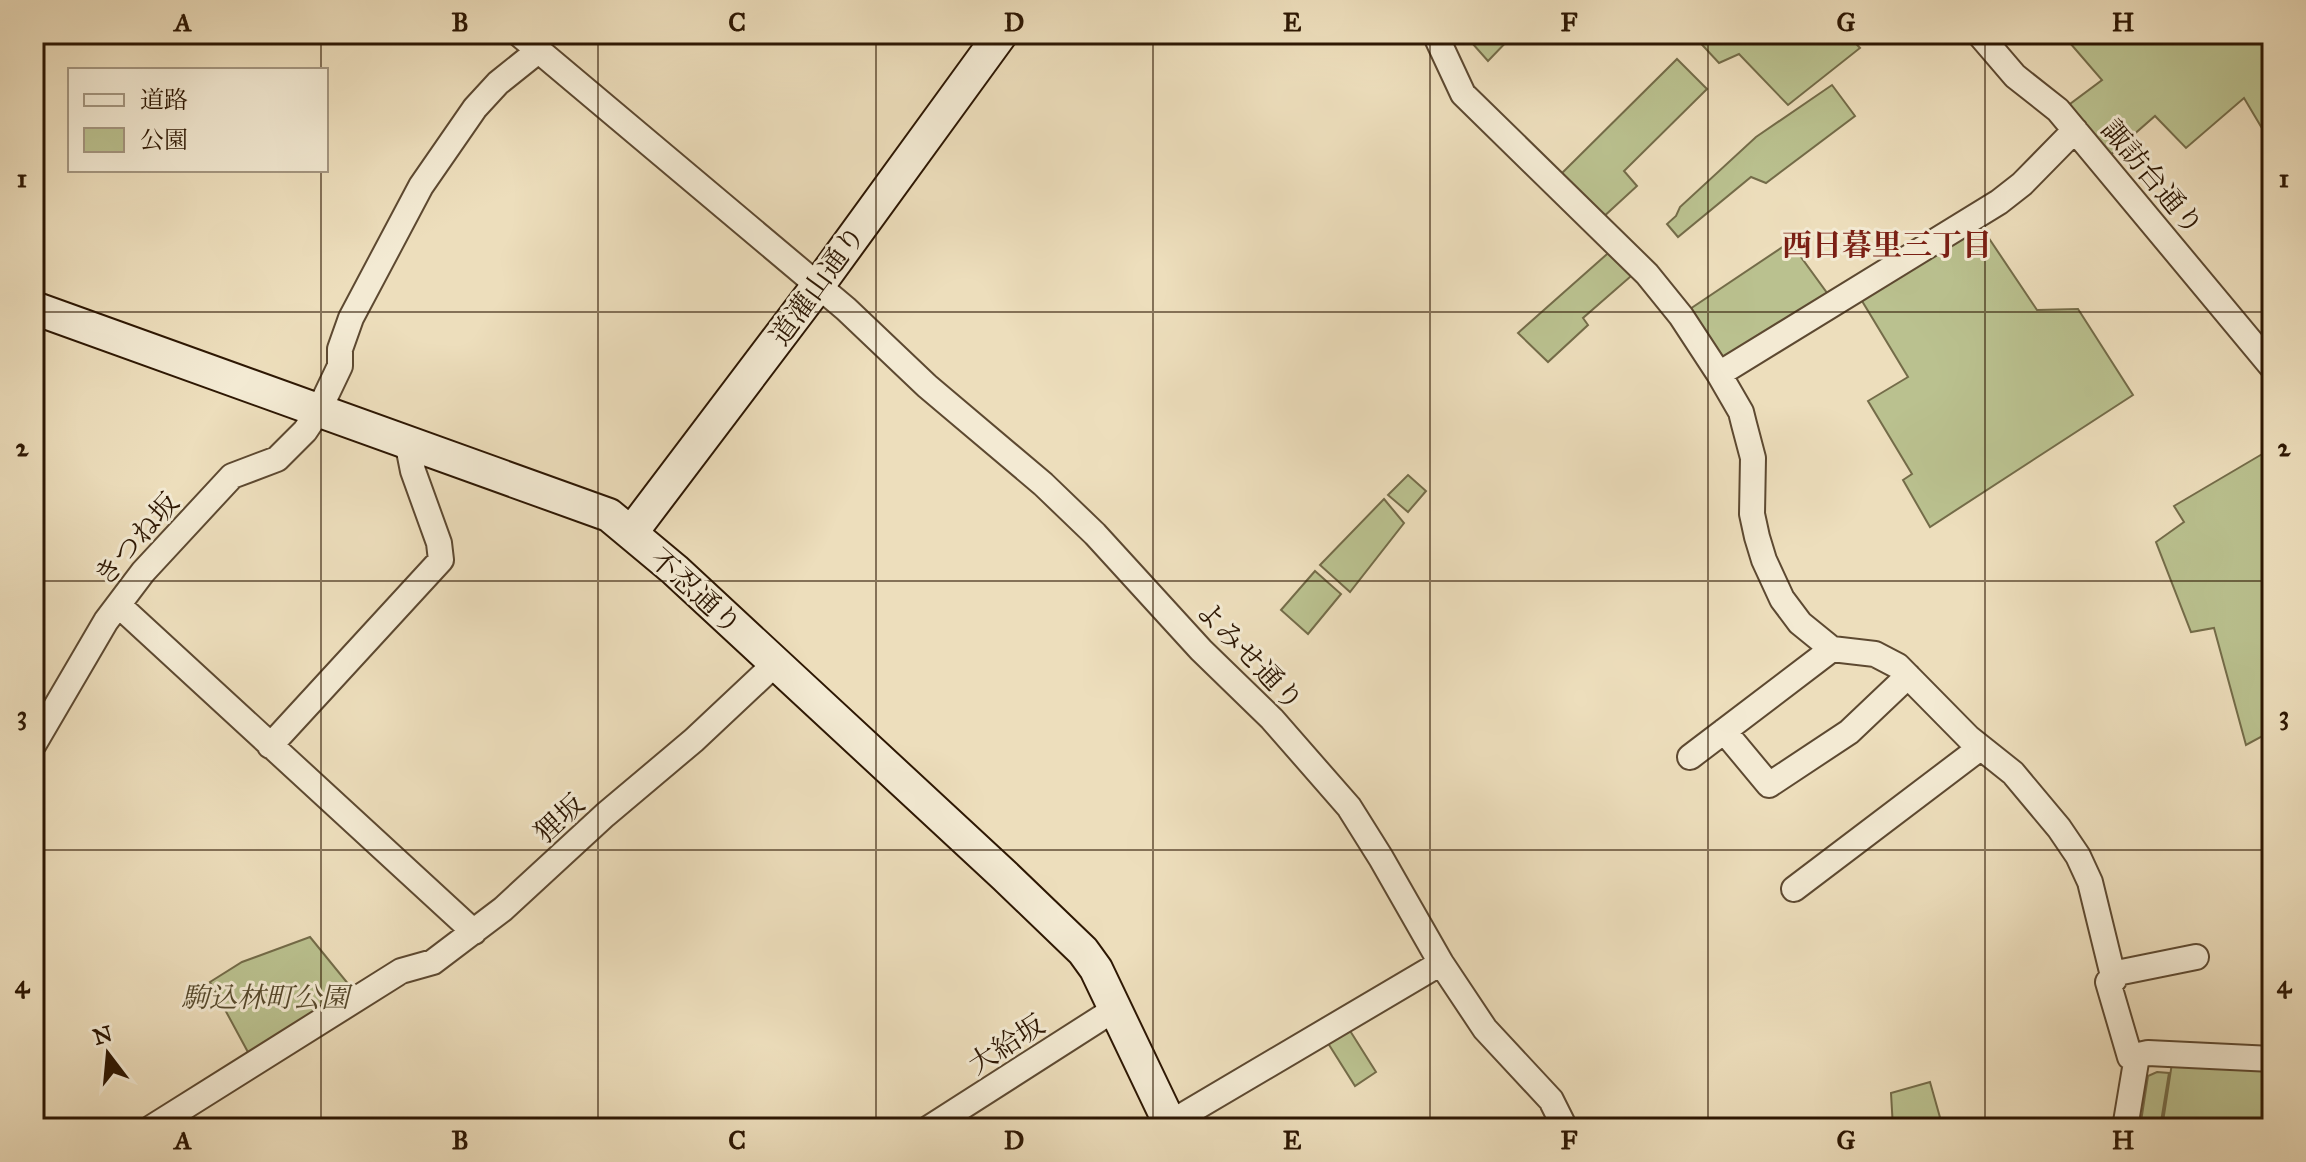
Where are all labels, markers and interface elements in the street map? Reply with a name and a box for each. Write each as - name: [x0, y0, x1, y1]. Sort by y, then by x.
- text: A: [172, 6, 192, 38]
- text: B: [451, 6, 469, 38]
- text: C: [728, 6, 746, 38]
- text: D: [1004, 6, 1024, 38]
- text: E: [1283, 6, 1302, 38]
- text: F: [1561, 6, 1578, 38]
- text: G: [1836, 6, 1856, 38]
- text: H: [2112, 6, 2135, 38]
- legend: [68, 68, 328, 172]
- text: 道路: [140, 85, 188, 115]
- street label: 諏訪台通り: [2094, 112, 2211, 242]
- text: 公園: [140, 125, 188, 155]
- text: 1: [17, 162, 27, 194]
- text: 1: [2279, 162, 2289, 194]
- street label: 道灌山通り: [762, 218, 873, 352]
- district label: 西日暮里三丁目: [1782, 227, 1992, 263]
- text: 2: [16, 431, 30, 463]
- text: 2: [2278, 431, 2292, 463]
- street label: きつね坂: [86, 486, 186, 593]
- street label: 不忍通り: [642, 541, 749, 642]
- street label: よみせ通り: [1188, 593, 1311, 718]
- text: 3: [17, 699, 27, 731]
- text: 3: [2279, 699, 2289, 731]
- street label: 狸坂: [527, 786, 592, 850]
- text: 4: [15, 968, 31, 1000]
- text: 4: [2277, 968, 2293, 1000]
- park label: 駒込林町公園: [181, 980, 353, 1015]
- street label: 大給坂: [962, 1007, 1051, 1082]
- north arrow: [68, 1014, 148, 1094]
- text: N: [90, 1020, 116, 1051]
- text: A: [172, 1124, 192, 1156]
- text: B: [451, 1124, 469, 1156]
- text: C: [728, 1124, 746, 1156]
- text: D: [1004, 1124, 1024, 1156]
- text: E: [1283, 1124, 1302, 1156]
- text: F: [1561, 1124, 1578, 1156]
- text: G: [1836, 1124, 1856, 1156]
- text: H: [2112, 1124, 2135, 1156]

